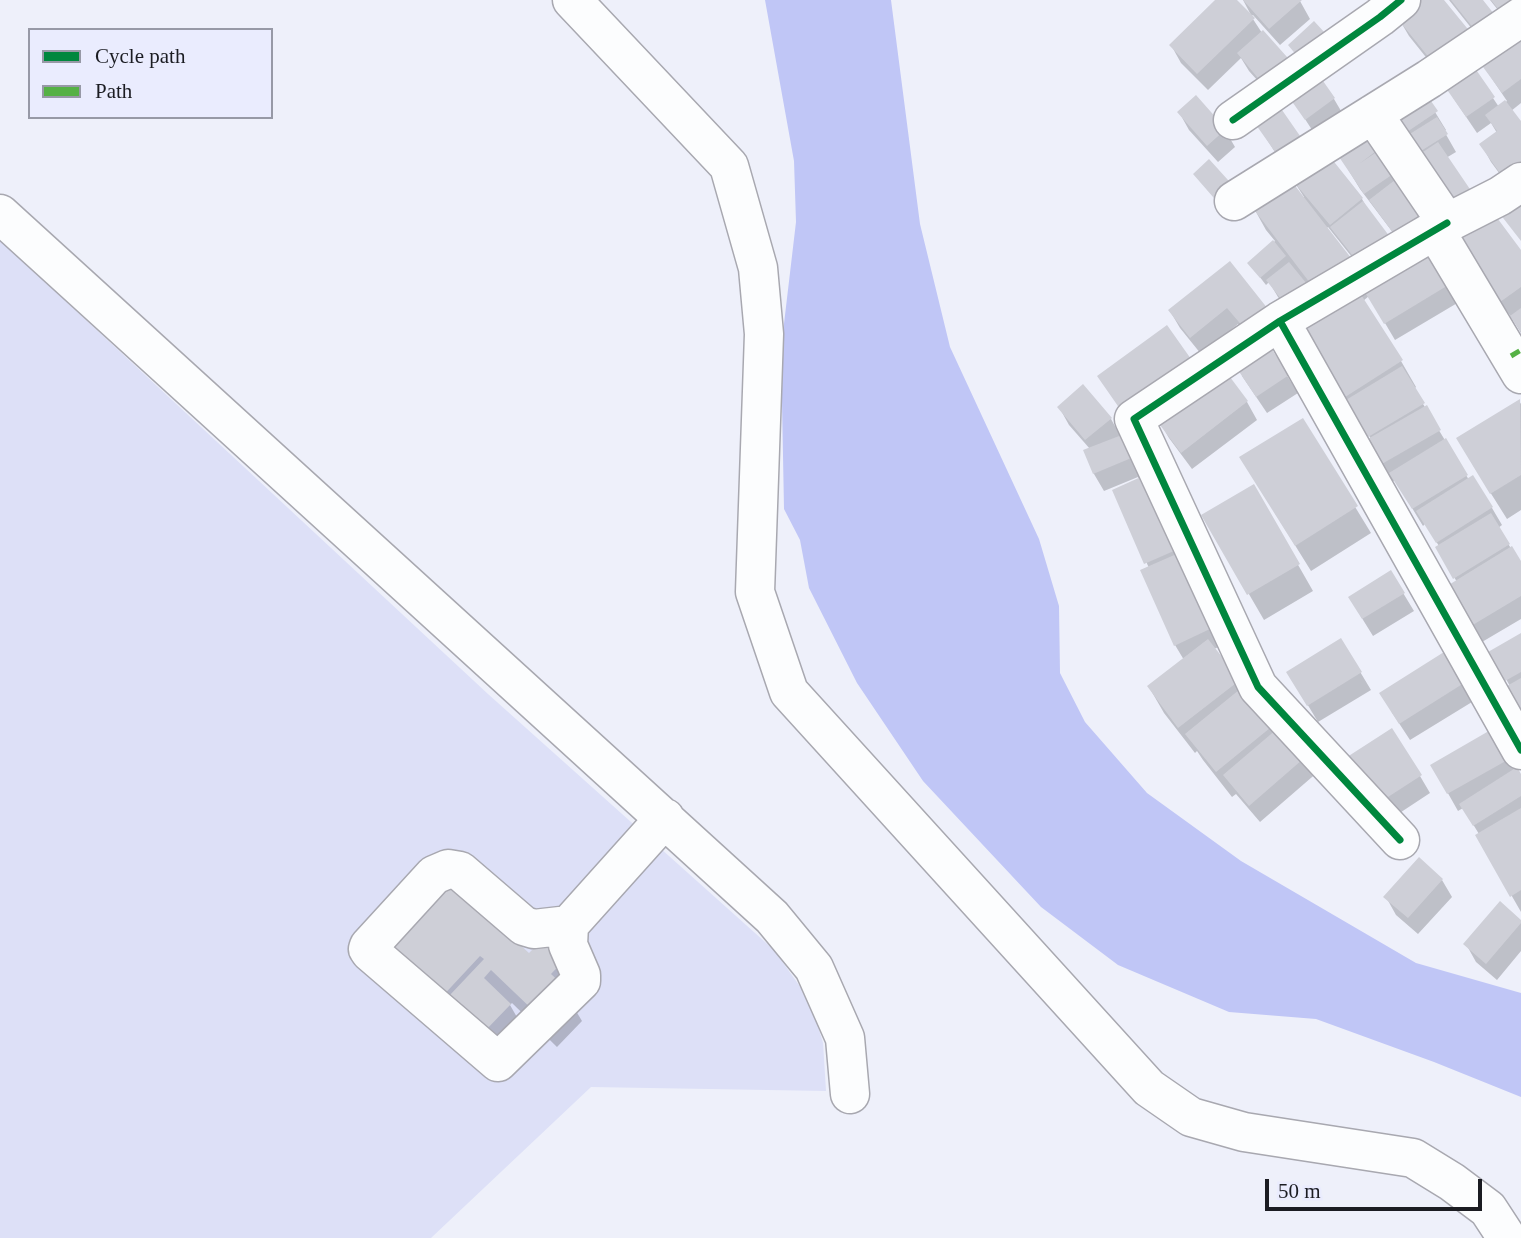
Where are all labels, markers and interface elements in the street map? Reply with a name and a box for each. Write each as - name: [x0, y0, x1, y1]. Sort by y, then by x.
- legend: [28, 28, 273, 119]
- text: Cycle path: [95, 44, 185, 68]
- text: Path: [95, 79, 132, 103]
- scale bar: [1269, 1164, 1486, 1208]
- text: 50 m: [1278, 1179, 1321, 1203]

